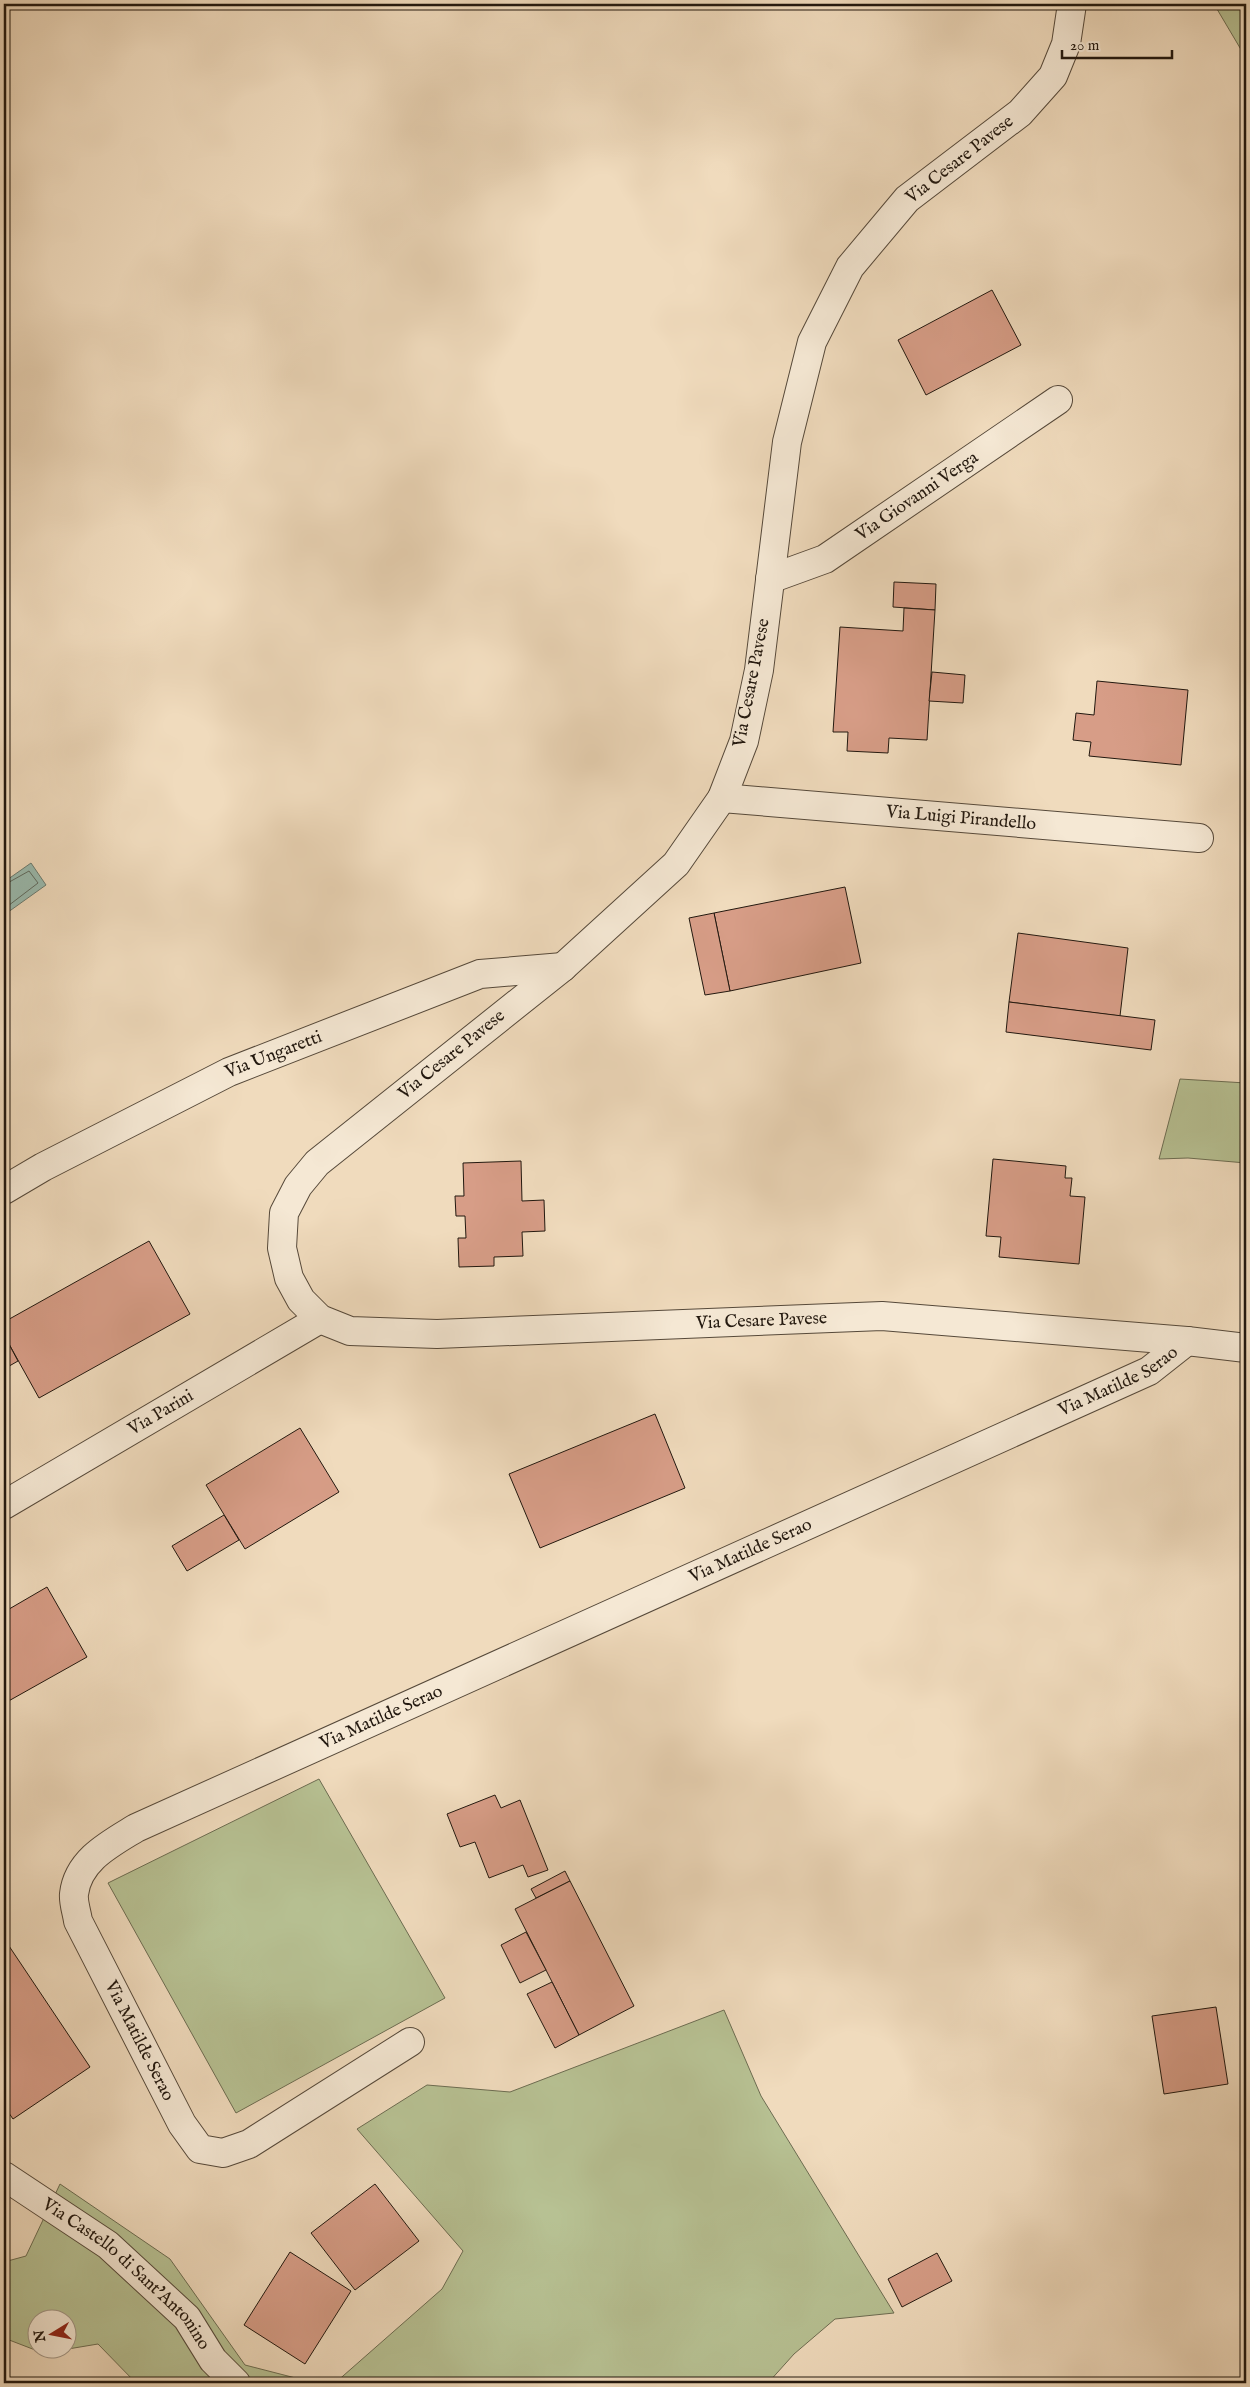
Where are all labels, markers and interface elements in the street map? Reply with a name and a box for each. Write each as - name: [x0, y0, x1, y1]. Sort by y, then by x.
- scale bar: [1062, 28, 1172, 60]
- text: 20 m: [1070, 36, 1100, 55]
- street label: Via Cesare Pavese: [901, 111, 1019, 210]
- street label: Via Giovanni Verga: [850, 446, 983, 547]
- street label: Via Cesare Pavese: [728, 617, 776, 750]
- street label: Via Luigi Pirandello: [884, 800, 1037, 836]
- street label: Via Cesare Pavese: [393, 1005, 510, 1106]
- street label: Via Ungaretti: [221, 1025, 326, 1084]
- street label: Via Cesare Pavese: [695, 1307, 828, 1335]
- street label: Via Matilde Serao: [1054, 1341, 1183, 1422]
- street label: Via Parini: [123, 1384, 198, 1441]
- street label: Via Matilde Serao: [685, 1513, 816, 1589]
- street label: Via Matilde Serao: [315, 1680, 447, 1755]
- street label: Via Matilde Serao: [98, 1976, 179, 2105]
- street label: Via Castello di Sant'Antonino: [37, 2192, 216, 2354]
- north arrow: [28, 2310, 78, 2360]
- text: N: [30, 2329, 50, 2345]

